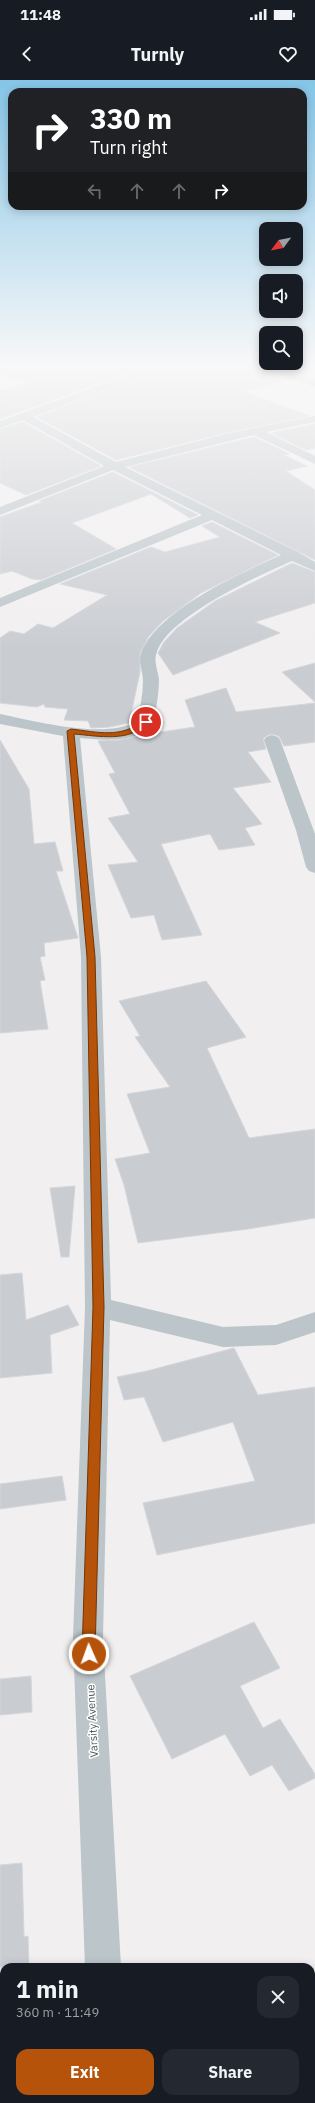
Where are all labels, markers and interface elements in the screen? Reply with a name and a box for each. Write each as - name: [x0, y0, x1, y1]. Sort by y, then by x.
- text: 11:48: [20, 5, 61, 24]
- icon: back: [16, 43, 38, 65]
- text: Turnly: [131, 43, 184, 66]
- icon: heart: [277, 43, 299, 65]
- text: 330 m: [90, 100, 172, 137]
- icon: right: [24, 104, 76, 156]
- text: Turn right: [90, 136, 168, 159]
- icon: left: [84, 180, 106, 202]
- icon: ahead: [126, 180, 148, 202]
- icon: ahead: [168, 180, 190, 202]
- icon: right: [210, 180, 232, 202]
- north arrow: [259, 222, 303, 266]
- map controls: [259, 222, 303, 370]
- button: sound: [259, 274, 303, 318]
- button: search: [259, 326, 303, 370]
- pin: [129, 705, 163, 739]
- icon: arrive: [135, 711, 157, 733]
- position arrow: [68, 1633, 110, 1675]
- street label: Varsity Avenue: [83, 1684, 101, 1758]
- text: 1 min: [16, 1973, 79, 2005]
- button: close: [257, 1976, 299, 2018]
- text: 360 m · 11:49: [16, 2004, 99, 2021]
- button: Exit: [16, 2049, 154, 2095]
- button: Share: [162, 2049, 299, 2095]

